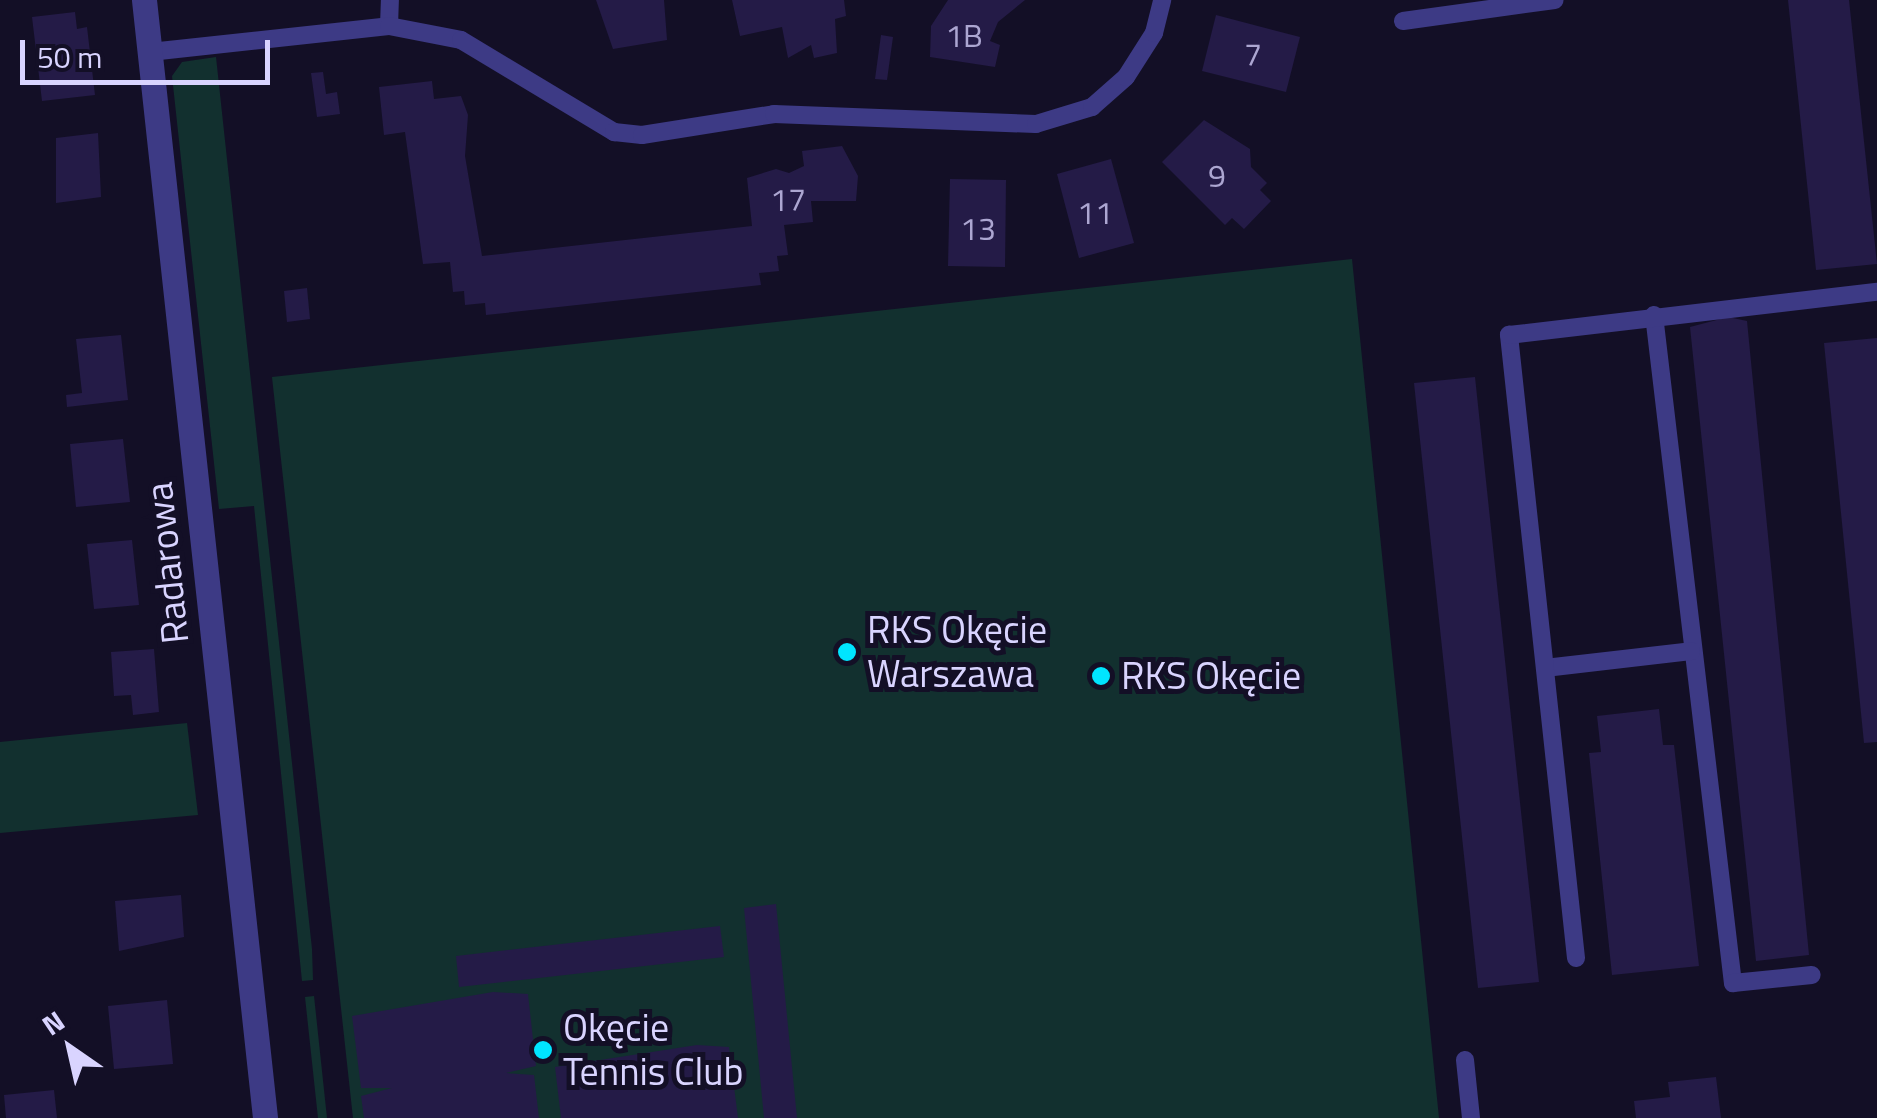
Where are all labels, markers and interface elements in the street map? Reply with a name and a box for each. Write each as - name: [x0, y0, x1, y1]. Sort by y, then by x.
- house number: 1B: [945, 16, 983, 54]
- scale bar: [25, 20, 275, 82]
- text: 50 m: [37, 34, 102, 80]
- house number: 7: [1244, 35, 1262, 73]
- house number: 9: [1208, 156, 1226, 194]
- house number: 17: [770, 180, 806, 218]
- house number: 11: [1077, 193, 1113, 231]
- house number: 13: [960, 209, 996, 247]
- street label: Radarowa: [136, 480, 198, 646]
- place label: RKS Okęcie Warszawa: [867, 607, 1047, 696]
- marker: RKS Okęcie Warszawa: [836, 641, 858, 663]
- place label: RKS Okęcie: [1121, 653, 1301, 699]
- marker: RKS Okęcie: [1090, 665, 1112, 687]
- north arrow: [20, 998, 120, 1098]
- text: N: [33, 999, 73, 1046]
- place label: Okęcie Tennis Club: [563, 1005, 743, 1094]
- marker: Okęcie Tennis Club: [532, 1039, 554, 1061]

